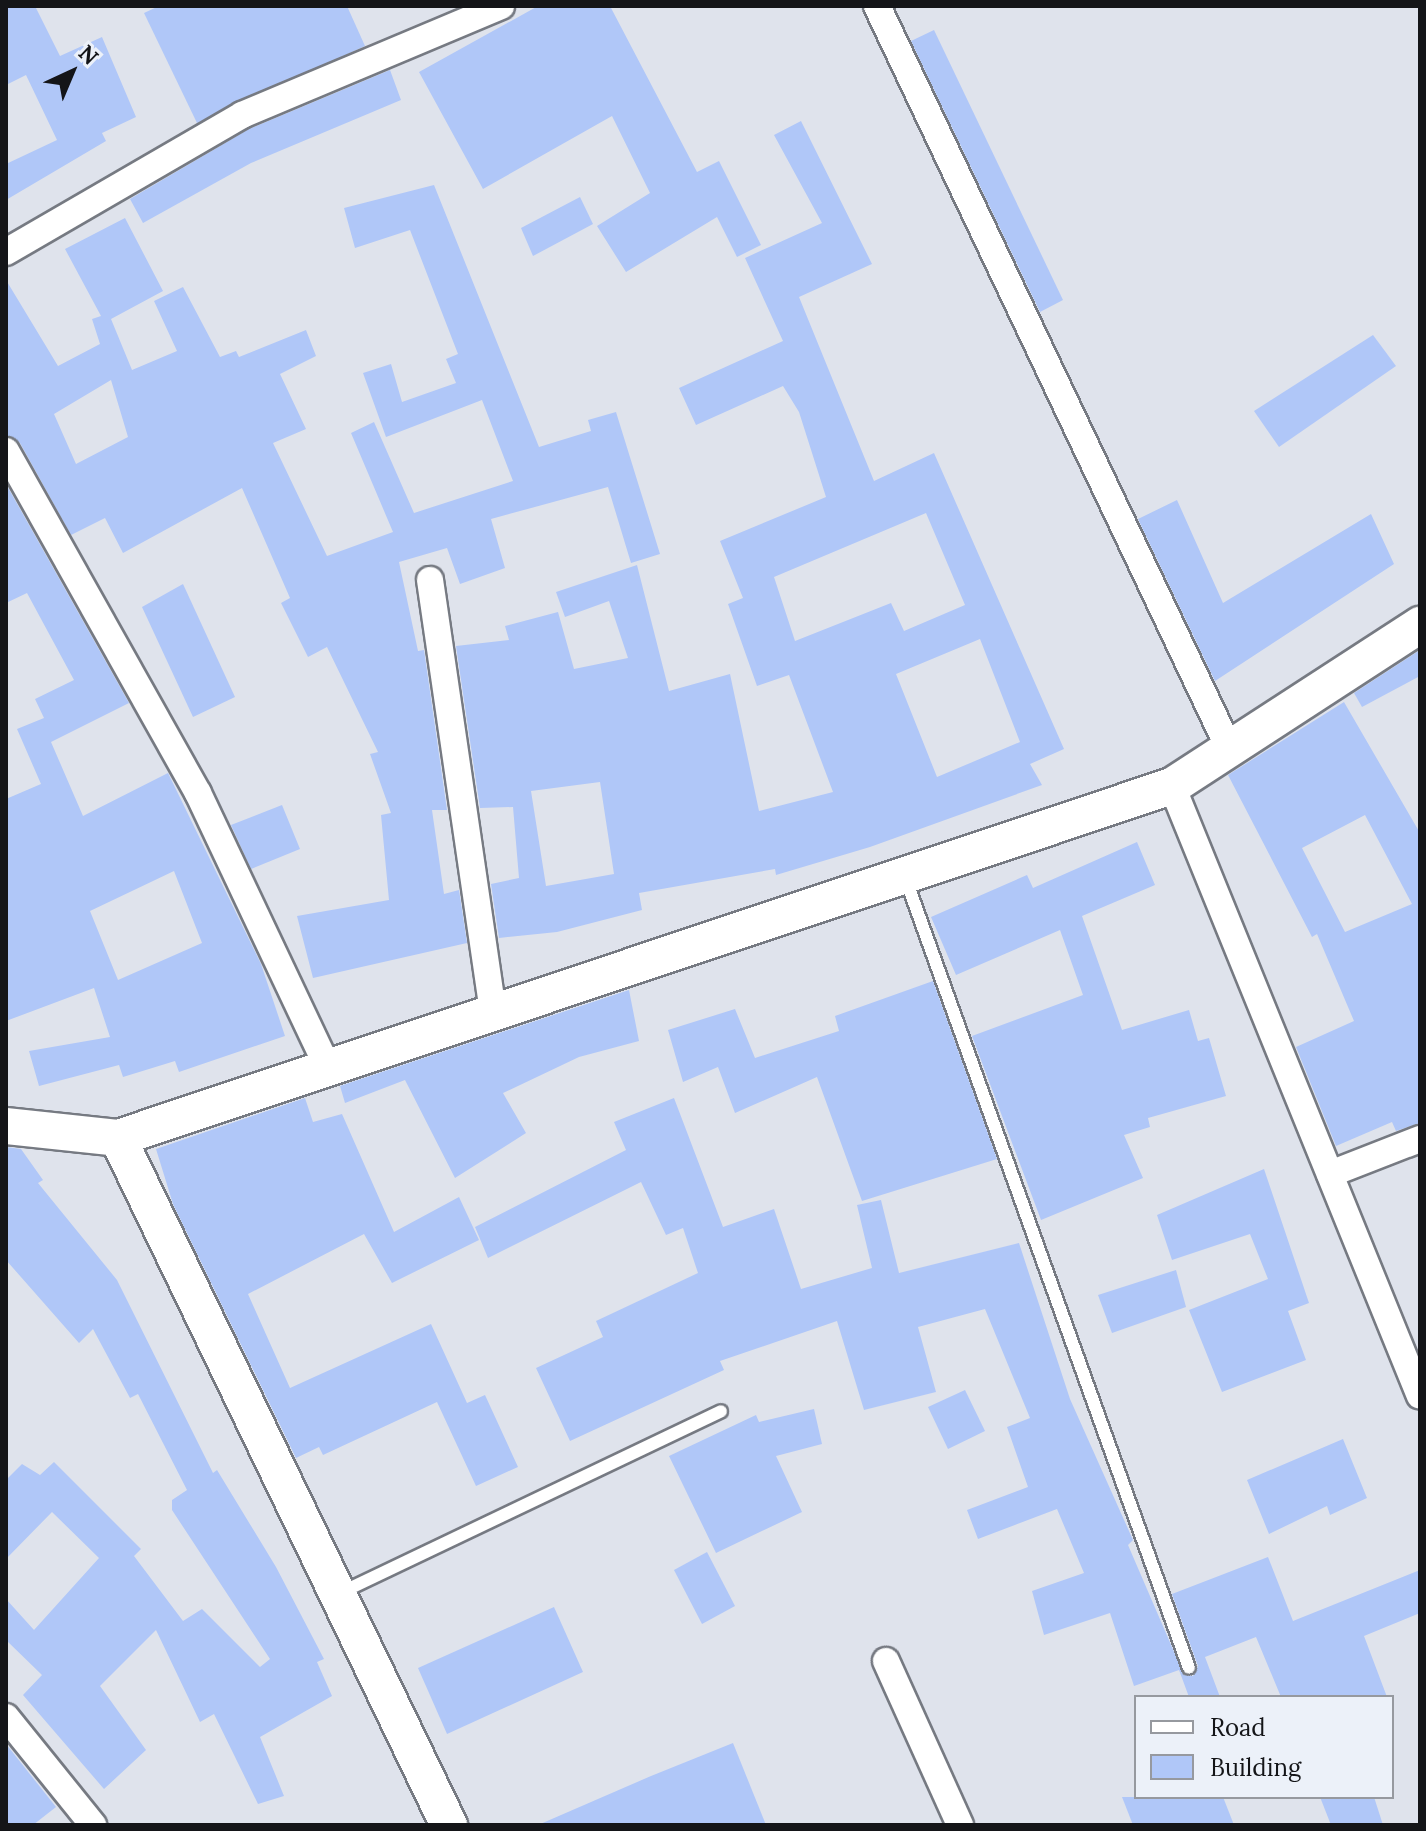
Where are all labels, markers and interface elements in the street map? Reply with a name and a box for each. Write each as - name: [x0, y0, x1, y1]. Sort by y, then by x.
- north arrow: [32, 32, 112, 112]
- text: N: [73, 39, 105, 71]
- legend: [1134, 1695, 1394, 1799]
- text: Road: [1210, 1712, 1266, 1743]
- text: Building: [1210, 1752, 1301, 1783]

